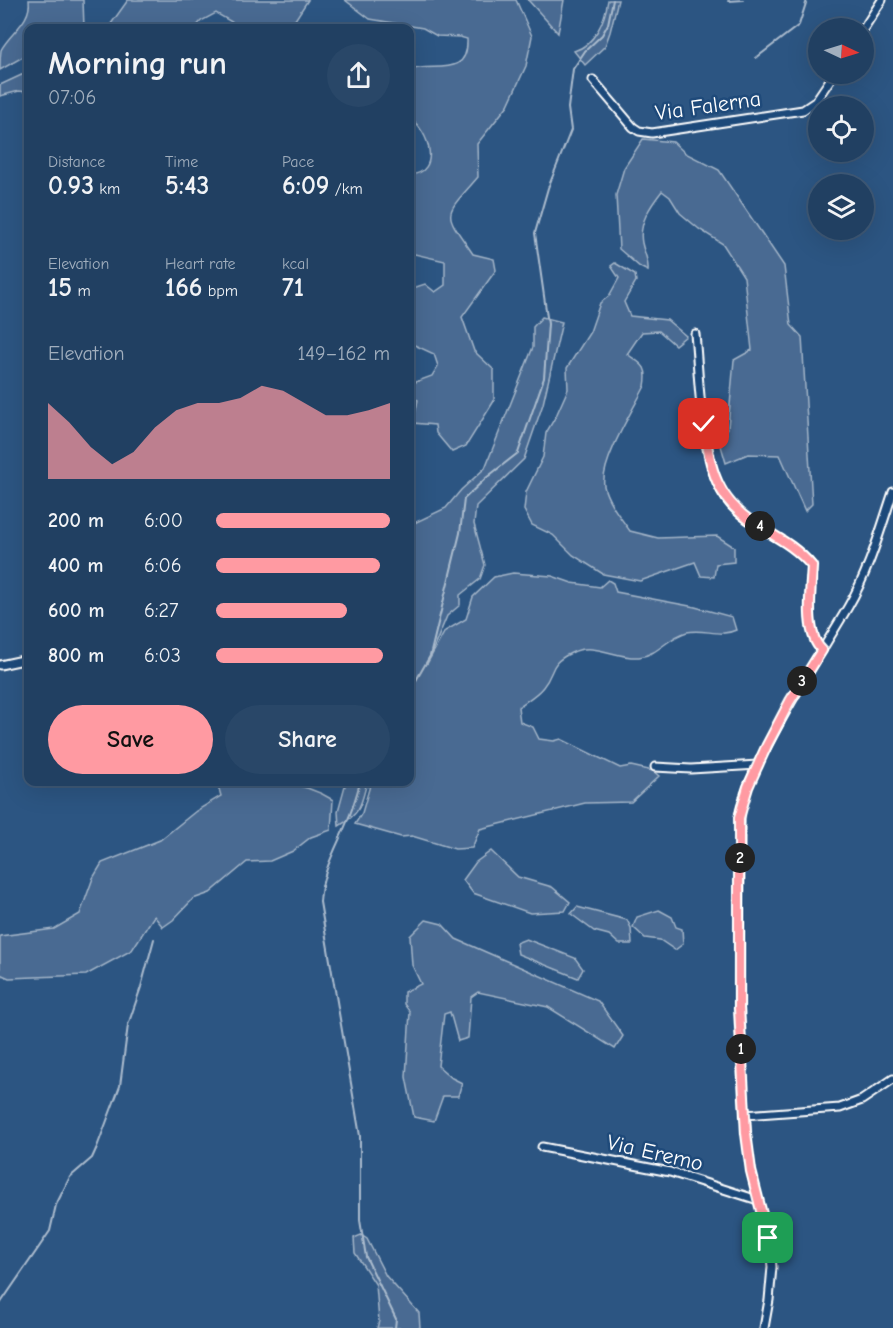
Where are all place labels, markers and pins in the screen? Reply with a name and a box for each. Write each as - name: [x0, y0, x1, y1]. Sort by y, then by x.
- pin: [678, 398, 729, 449]
- pin: 4: [745, 511, 775, 541]
- pin: 3: [787, 666, 817, 696]
- pin: 2: [725, 843, 755, 873]
- pin: 1: [726, 1034, 756, 1064]
- pin: [742, 1212, 793, 1263]

